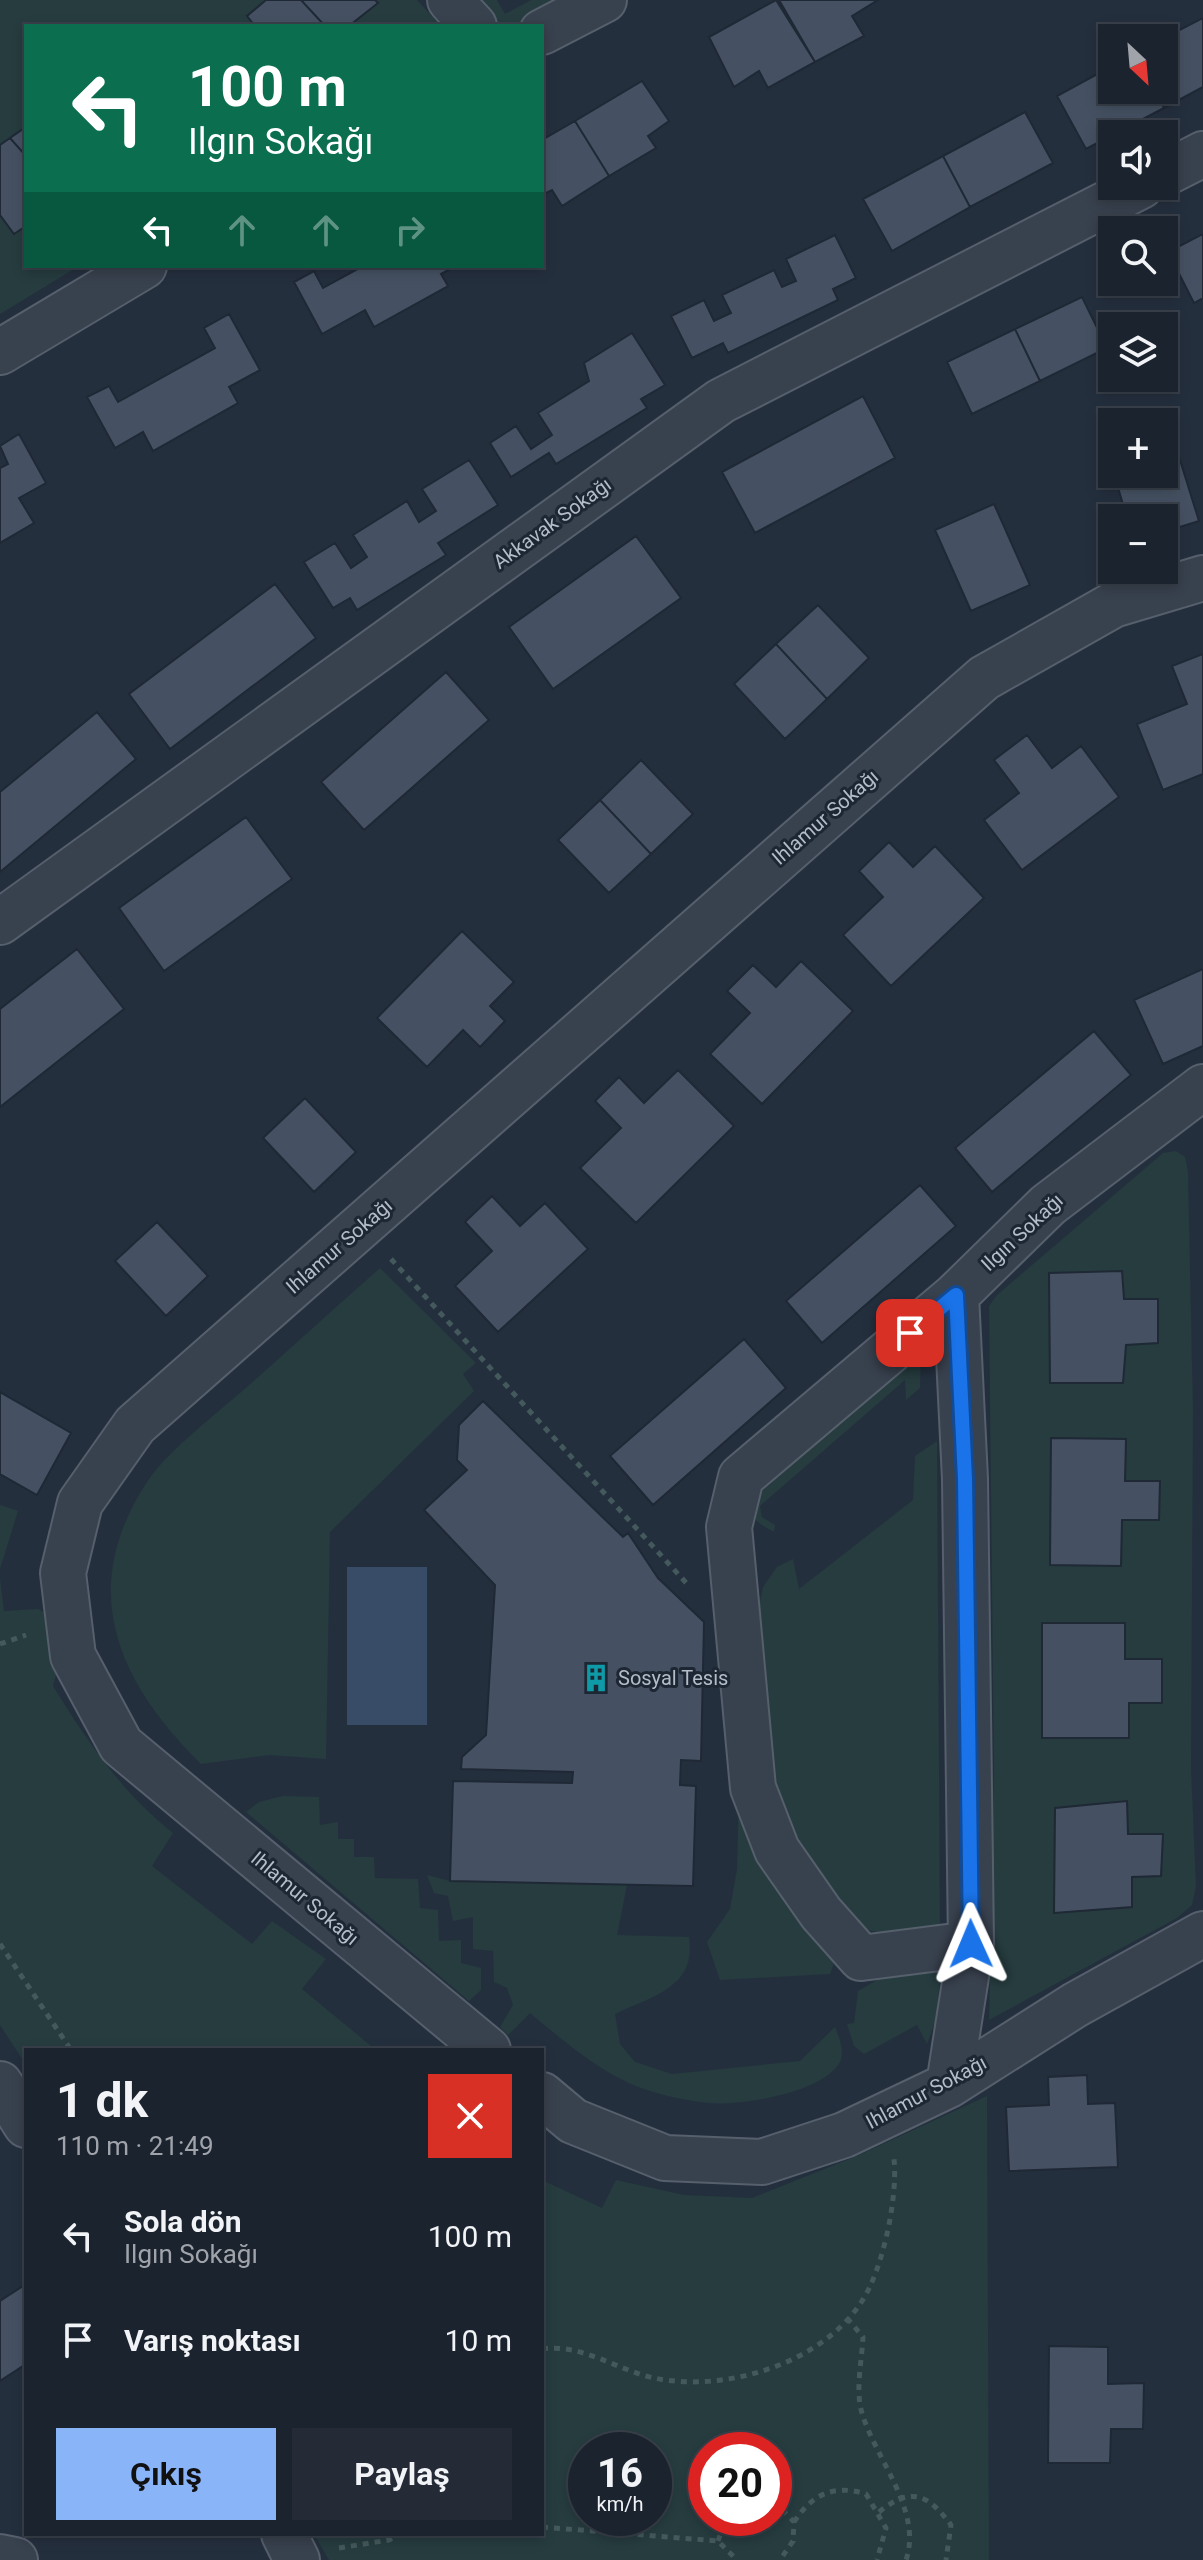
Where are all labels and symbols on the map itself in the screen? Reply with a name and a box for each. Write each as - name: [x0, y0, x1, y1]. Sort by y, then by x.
- north arrow: [1098, 24, 1178, 104]
- street label: Akkavak Sokağı: [488, 472, 616, 574]
- street label: Ihlamur Sokağı: [767, 764, 883, 870]
- street label: Ilgın Sokağı: [976, 1188, 1068, 1276]
- street label: Ihlamur Sokağı: [281, 1193, 397, 1299]
- pin: [876, 1299, 944, 1367]
- building icon: Sosyal Tesis: [581, 1663, 611, 1693]
- place label: Sosyal Tesis: [618, 1666, 728, 1690]
- street label: Ihlamur Sokağı: [246, 1846, 364, 1950]
- position arrow: [929, 1902, 1013, 1986]
- street label: Ihlamur Sokağı: [862, 2050, 990, 2134]
- speed limit sign: 20: [688, 2432, 792, 2536]

